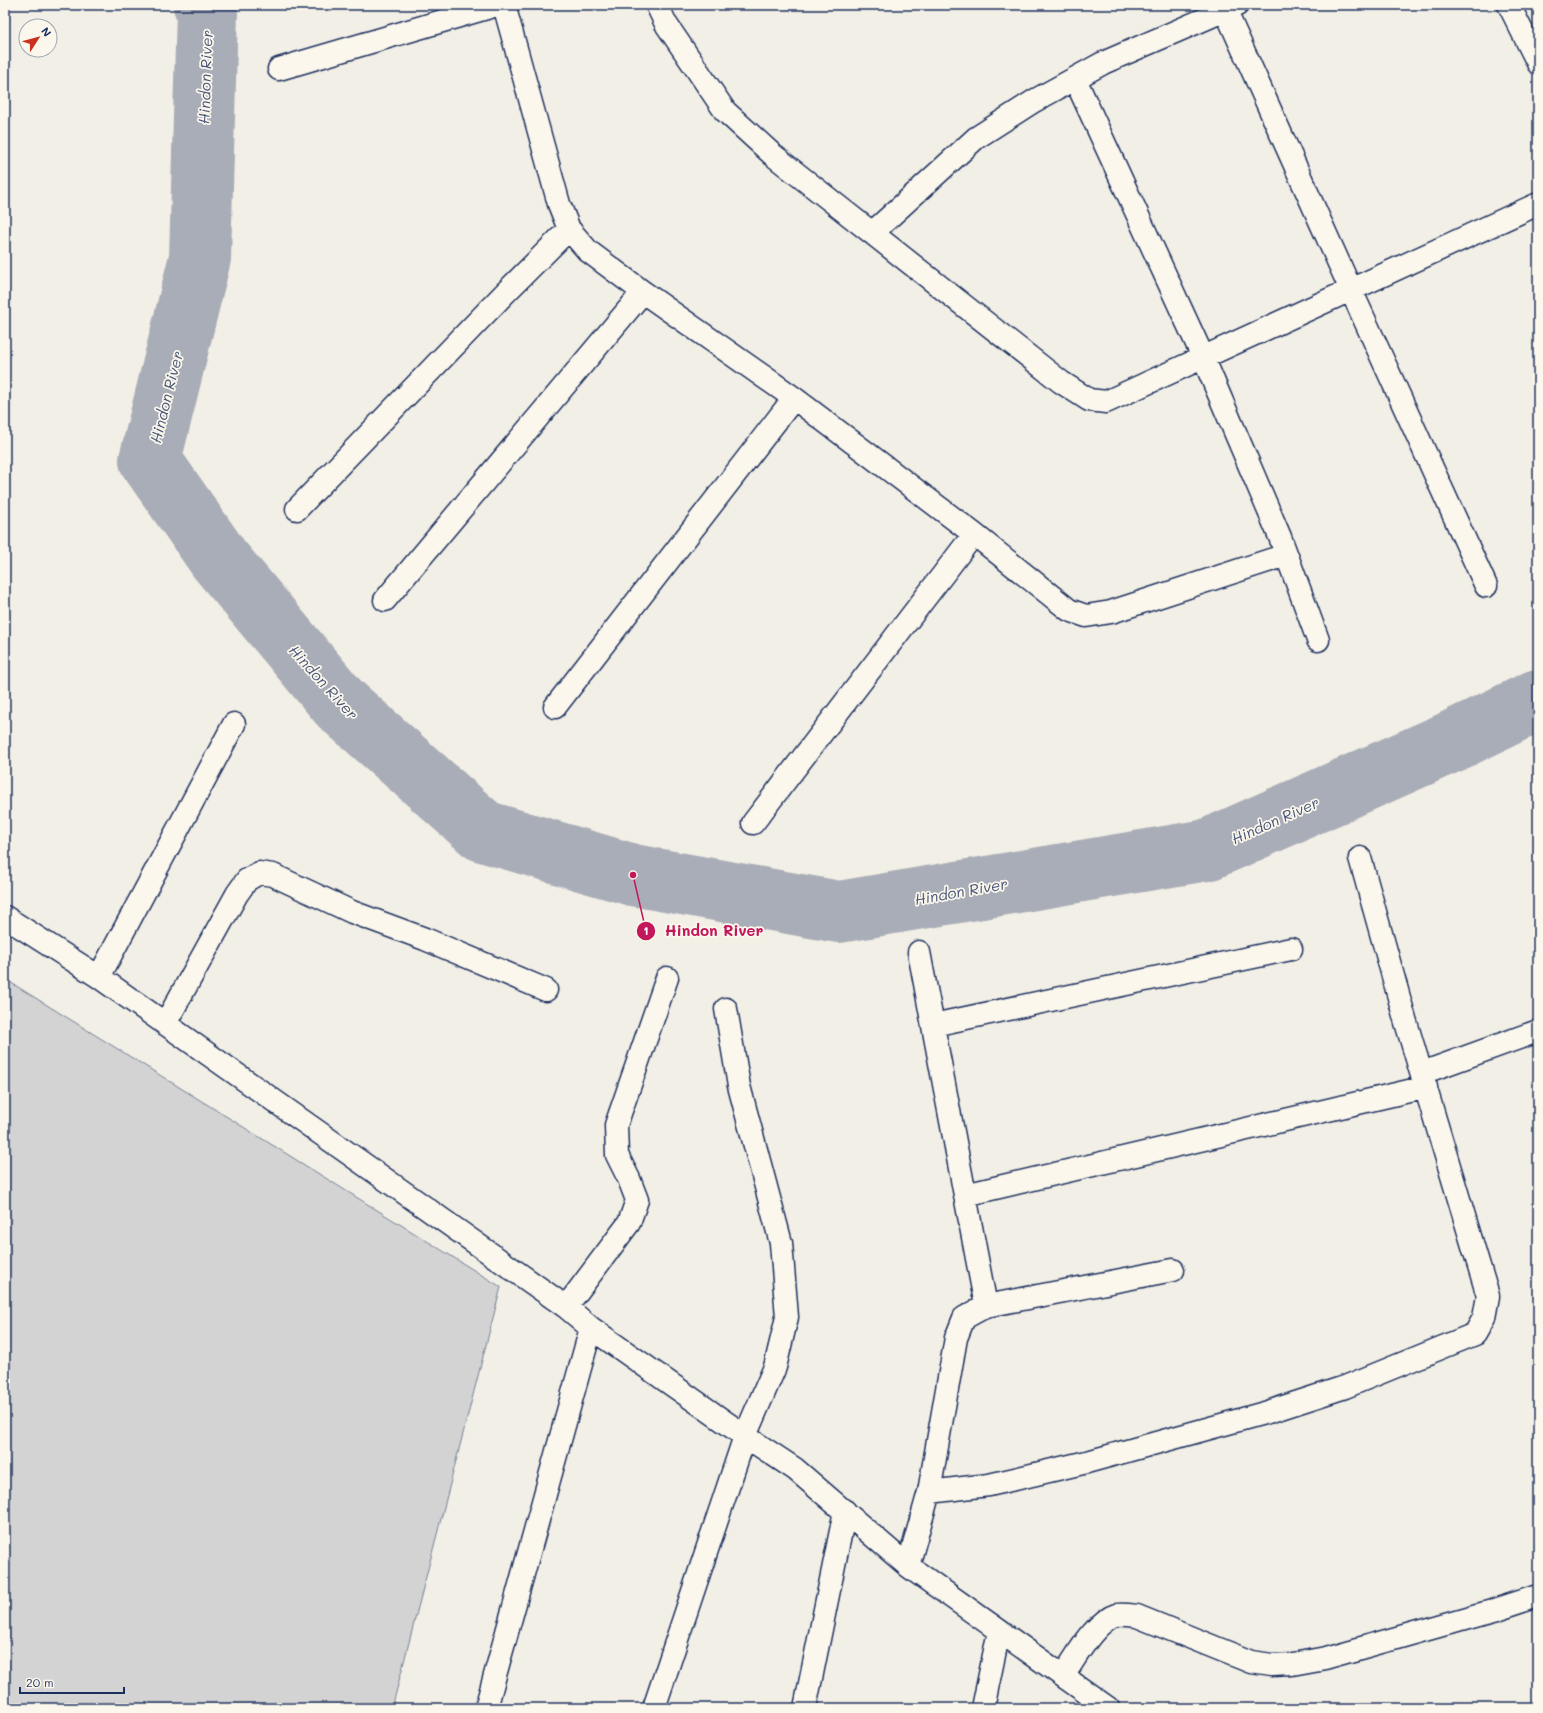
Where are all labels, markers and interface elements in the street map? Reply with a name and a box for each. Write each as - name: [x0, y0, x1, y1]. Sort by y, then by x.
- north arrow: [18, 18, 58, 58]
- text: N: [38, 24, 55, 40]
- water label: Hindon River: [193, 29, 217, 124]
- water label: Hindon River: [145, 348, 187, 445]
- water label: Hindon River: [285, 640, 363, 724]
- water label: Hindon River: [1228, 792, 1322, 848]
- water label: Hindon River: [913, 873, 1010, 909]
- callout: Hindon River: [636, 918, 771, 945]
- text: Hindon River: [665, 920, 764, 940]
- text: 1: [643, 922, 649, 938]
- scale bar: [20, 1669, 124, 1695]
- text: 20 m: [26, 1674, 54, 1690]

